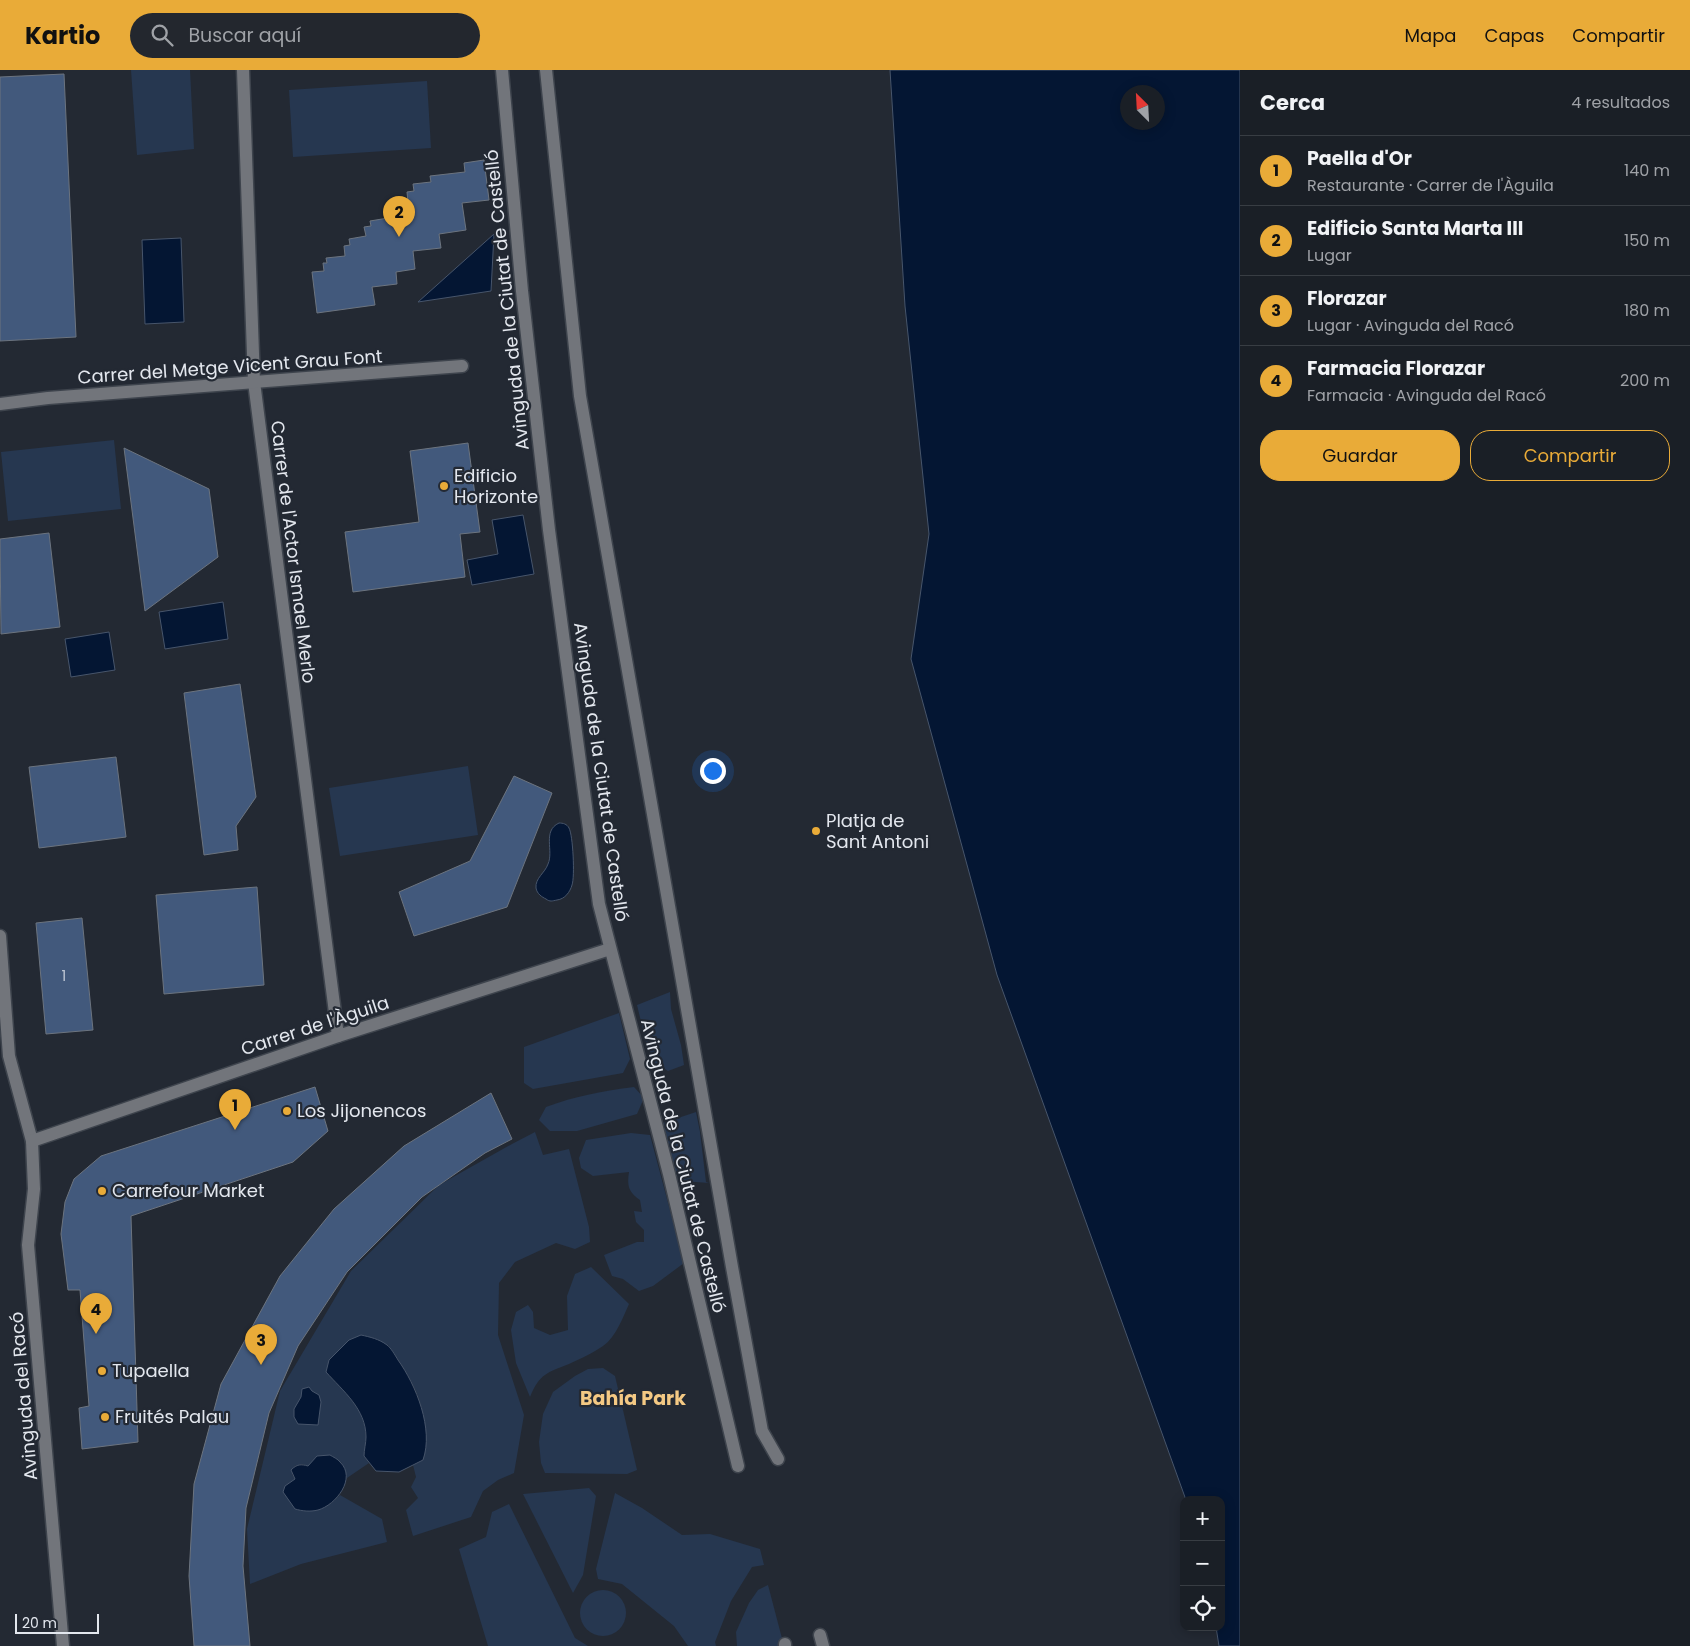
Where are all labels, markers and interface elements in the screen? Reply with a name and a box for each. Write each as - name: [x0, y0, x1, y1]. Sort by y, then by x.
- search box: [130, 13, 480, 58]
- text: Kartio: [25, 19, 100, 52]
- icon: search: [148, 21, 176, 49]
- text: Buscar aquí: [188, 22, 301, 49]
- text: Mapa: [1404, 23, 1457, 48]
- text: Capas: [1485, 23, 1544, 48]
- text: Compartir: [1572, 23, 1665, 48]
- north arrow: [1120, 85, 1165, 130]
- text: Cerca: [1260, 88, 1325, 117]
- text: 4 resultados: [1571, 91, 1670, 114]
- text: Paella d'Or: [1307, 145, 1412, 172]
- street label: Avinguda de la Ciutat de Castelló: [478, 148, 535, 452]
- text: 1: [1273, 159, 1279, 182]
- text: 140 m: [1624, 159, 1670, 182]
- text: Restaurante · Carrer de l'Àguila: [1307, 174, 1554, 197]
- pin: 2: [383, 196, 415, 237]
- text: Edificio Santa Marta III: [1307, 215, 1523, 242]
- text: 2: [1271, 229, 1281, 252]
- text: 150 m: [1624, 229, 1670, 252]
- text: Lugar: [1307, 244, 1352, 267]
- text: Florazar: [1307, 285, 1387, 312]
- text: 3: [1271, 299, 1281, 322]
- text: 180 m: [1624, 299, 1670, 322]
- text: Lugar · Avinguda del Racó: [1307, 314, 1514, 337]
- street label: Carrer del Metge Vicent Grau Font: [77, 343, 383, 390]
- text: Farmacia Florazar: [1307, 355, 1485, 382]
- text: 4: [1271, 369, 1281, 392]
- text: 200 m: [1620, 369, 1670, 392]
- text: Farmacia · Avinguda del Racó: [1307, 384, 1546, 407]
- street label: Carrer de l'Actor Ismael Merlo: [265, 419, 322, 685]
- button: Guardar: [1260, 430, 1460, 481]
- button: Compartir: [1470, 430, 1670, 481]
- place label: Edificio Horizonte: [454, 463, 538, 509]
- marker: Edificio Horizonte: [438, 480, 450, 492]
- street label: Avinguda de la Ciutat de Castelló: [568, 621, 635, 923]
- your location: [700, 758, 726, 784]
- place label: Platja de Sant Antoni: [826, 808, 929, 854]
- marker: Platja de Sant Antoni: [810, 825, 822, 837]
- house number: 1: [62, 965, 66, 986]
- street label: Carrer de l'Àguila: [238, 990, 392, 1061]
- street label: Avinguda de la Ciutat de Castelló: [635, 1016, 732, 1315]
- pin: 1: [219, 1089, 251, 1130]
- place label: Los Jijonencos: [297, 1098, 427, 1123]
- marker: Los Jijonencos: [281, 1105, 293, 1117]
- place label: Carrefour Market: [112, 1178, 265, 1203]
- marker: Carrefour Market: [96, 1185, 108, 1197]
- pin: 4: [80, 1293, 112, 1334]
- street label: Avinguda del Racó: [4, 1311, 43, 1481]
- pin: 3: [245, 1324, 277, 1365]
- place label: Tupaella: [112, 1358, 190, 1383]
- marker: Tupaella: [96, 1365, 108, 1377]
- district label: Bahía Park: [580, 1385, 686, 1412]
- place label: Fruités Palau: [115, 1404, 229, 1429]
- marker: Fruités Palau: [99, 1411, 111, 1423]
- map controls: [1180, 1496, 1225, 1631]
- button: +: [1180, 1496, 1225, 1541]
- button: −: [1180, 1541, 1225, 1586]
- button: locate: [1180, 1586, 1225, 1631]
- scale bar: [15, 1611, 99, 1634]
- text: 20 m: [22, 1613, 57, 1633]

